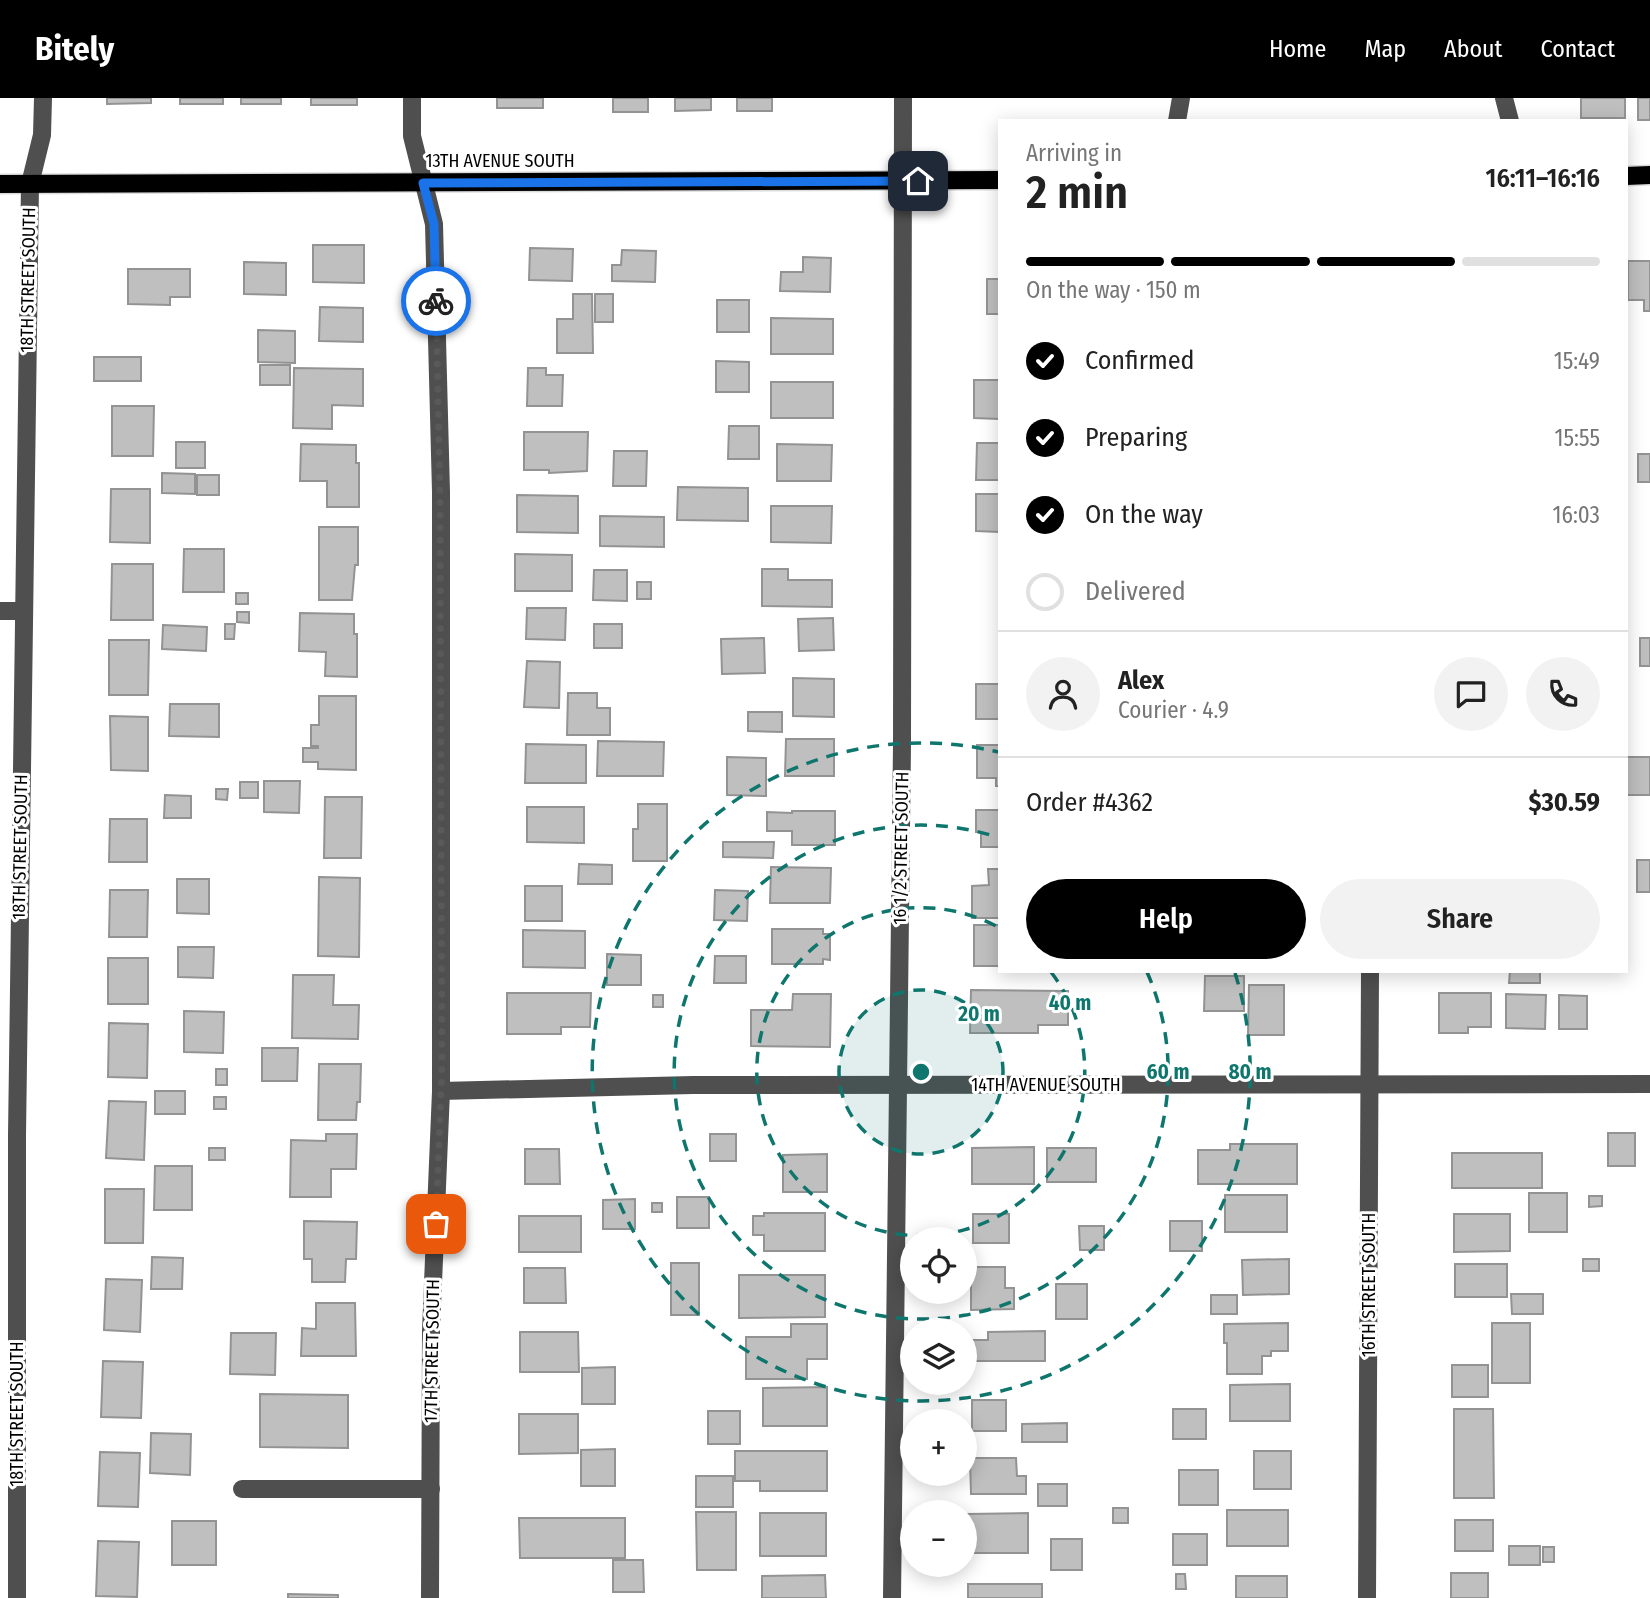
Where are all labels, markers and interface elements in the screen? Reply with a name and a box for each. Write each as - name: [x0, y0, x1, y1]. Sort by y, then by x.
- text: Bitely: [35, 29, 114, 69]
- text: Home: [1269, 35, 1326, 63]
- text: Map: [1364, 35, 1406, 63]
- text: About: [1444, 35, 1502, 63]
- text: Contact: [1540, 35, 1615, 63]
- text: Arriving in: [1026, 139, 1122, 167]
- street label: 13TH AVENUE SOUTH: [425, 150, 575, 172]
- pin: [888, 151, 948, 211]
- icon: home: [899, 162, 937, 200]
- text: 16:11–16:16: [1486, 163, 1600, 194]
- text: 2 min: [1026, 165, 1128, 220]
- street label: 18TH STREET SOUTH: [16, 207, 40, 353]
- courier: [401, 266, 471, 336]
- text: On the way · 150 m: [1026, 276, 1201, 304]
- icon: bike: [417, 282, 455, 320]
- icon: check: [1026, 342, 1064, 380]
- text: Confirmed: [1085, 345, 1195, 376]
- text: 15:49: [1554, 347, 1600, 375]
- icon: check: [1026, 419, 1064, 457]
- text: Preparing: [1085, 422, 1187, 453]
- text: 15:55: [1555, 424, 1600, 452]
- icon: check: [1026, 496, 1064, 534]
- text: On the way: [1085, 499, 1203, 530]
- text: 16:03: [1553, 501, 1600, 529]
- text: Delivered: [1085, 576, 1186, 607]
- button: person: [1026, 657, 1100, 731]
- button: chat: [1434, 657, 1508, 731]
- button: phone: [1526, 657, 1600, 731]
- text: Alex: [1118, 665, 1164, 696]
- text: Courier · 4.9: [1118, 696, 1229, 724]
- street label: 16 1/2 STREET SOUTH: [889, 771, 913, 925]
- street label: 18TH STREET SOUTH: [8, 774, 32, 920]
- text: Order #4362: [1026, 787, 1153, 818]
- text: $30.59: [1529, 787, 1600, 818]
- button: Help: [1026, 879, 1306, 959]
- button: Share: [1320, 879, 1600, 959]
- text: 40 m: [1049, 990, 1091, 1016]
- text: 20 m: [957, 1001, 1000, 1027]
- text: 60 m: [1147, 1059, 1189, 1085]
- text: 80 m: [1229, 1059, 1271, 1085]
- centre of rings: [909, 1060, 933, 1084]
- street label: 14TH AVENUE SOUTH: [971, 1074, 1121, 1096]
- pin: [406, 1194, 466, 1254]
- icon: bag: [417, 1205, 455, 1243]
- street label: 16TH STREET SOUTH: [1358, 1213, 1380, 1357]
- map controls: [900, 1227, 977, 1577]
- button: locate: [900, 1227, 977, 1304]
- street label: 17TH STREET SOUTH: [420, 1279, 444, 1423]
- button: layers: [900, 1318, 977, 1395]
- street label: 18TH STREET SOUTH: [6, 1341, 28, 1487]
- button: +: [900, 1409, 977, 1486]
- button: −: [900, 1500, 977, 1577]

